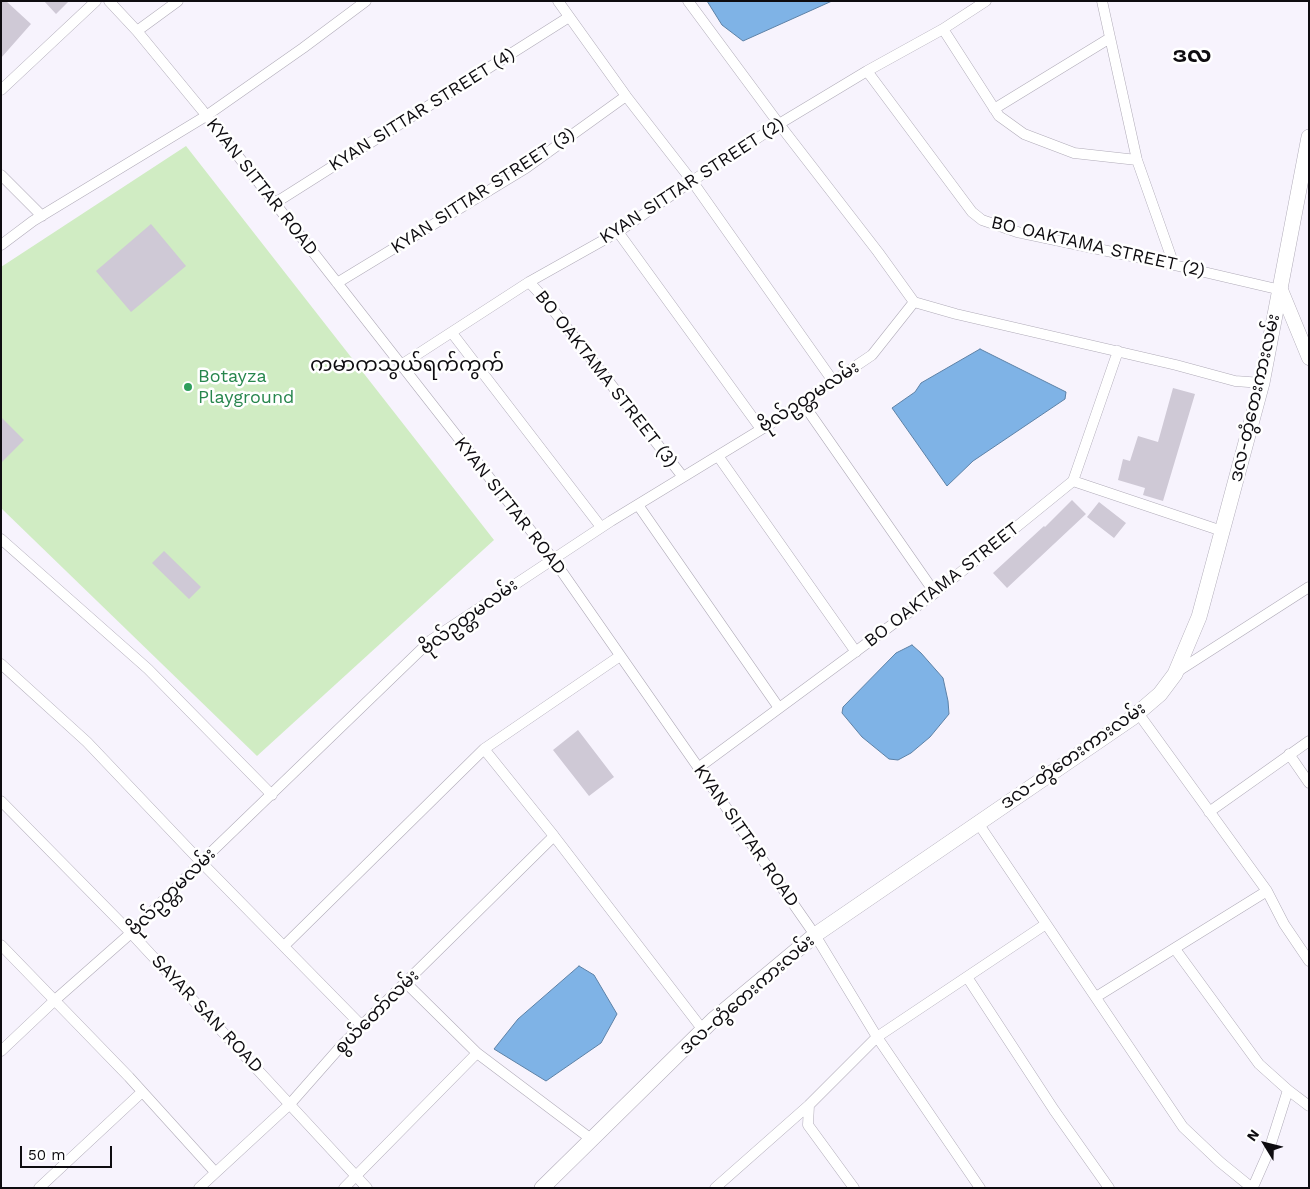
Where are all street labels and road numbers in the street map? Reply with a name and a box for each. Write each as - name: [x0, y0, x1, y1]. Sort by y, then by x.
- street label: KYAN SITTAR STREET (4): [325, 44, 519, 176]
- street label: KYAN SITTAR STREET (2): [596, 113, 788, 249]
- street label: KYAN SITTAR ROAD: [201, 114, 323, 260]
- street label: KYAN SITTAR STREET (3): [387, 123, 579, 259]
- street label: BO OAKTAMA STREET (2): [989, 212, 1207, 282]
- street label: BO OAKTAMA STREET (3): [530, 286, 682, 472]
- street label: ဒလ-တွံတေးကားလမ်း: [1225, 312, 1285, 484]
- street label: ဗိုလ်ဥတ္တမလမ်း: [755, 357, 863, 437]
- street label: KYAN SITTAR ROAD: [449, 433, 571, 579]
- street label: BO OAKTAMA STREET: [860, 518, 1024, 652]
- street label: ဗိုလ်ဥတ္တမလမ်း: [416, 574, 522, 660]
- street label: ဒလ-တွံတေးကားလမ်း: [996, 698, 1150, 814]
- street label: KYAN SITTAR ROAD: [689, 761, 803, 911]
- street label: ဗိုလ်ဥတ္တမလမ်း: [124, 844, 220, 940]
- street label: ဒလ-တွံတေးကားလမ်း: [675, 930, 819, 1060]
- street label: SAYAR SAN ROAD: [147, 950, 267, 1078]
- street label: စွယ်တော်လမ်း: [330, 965, 424, 1059]

